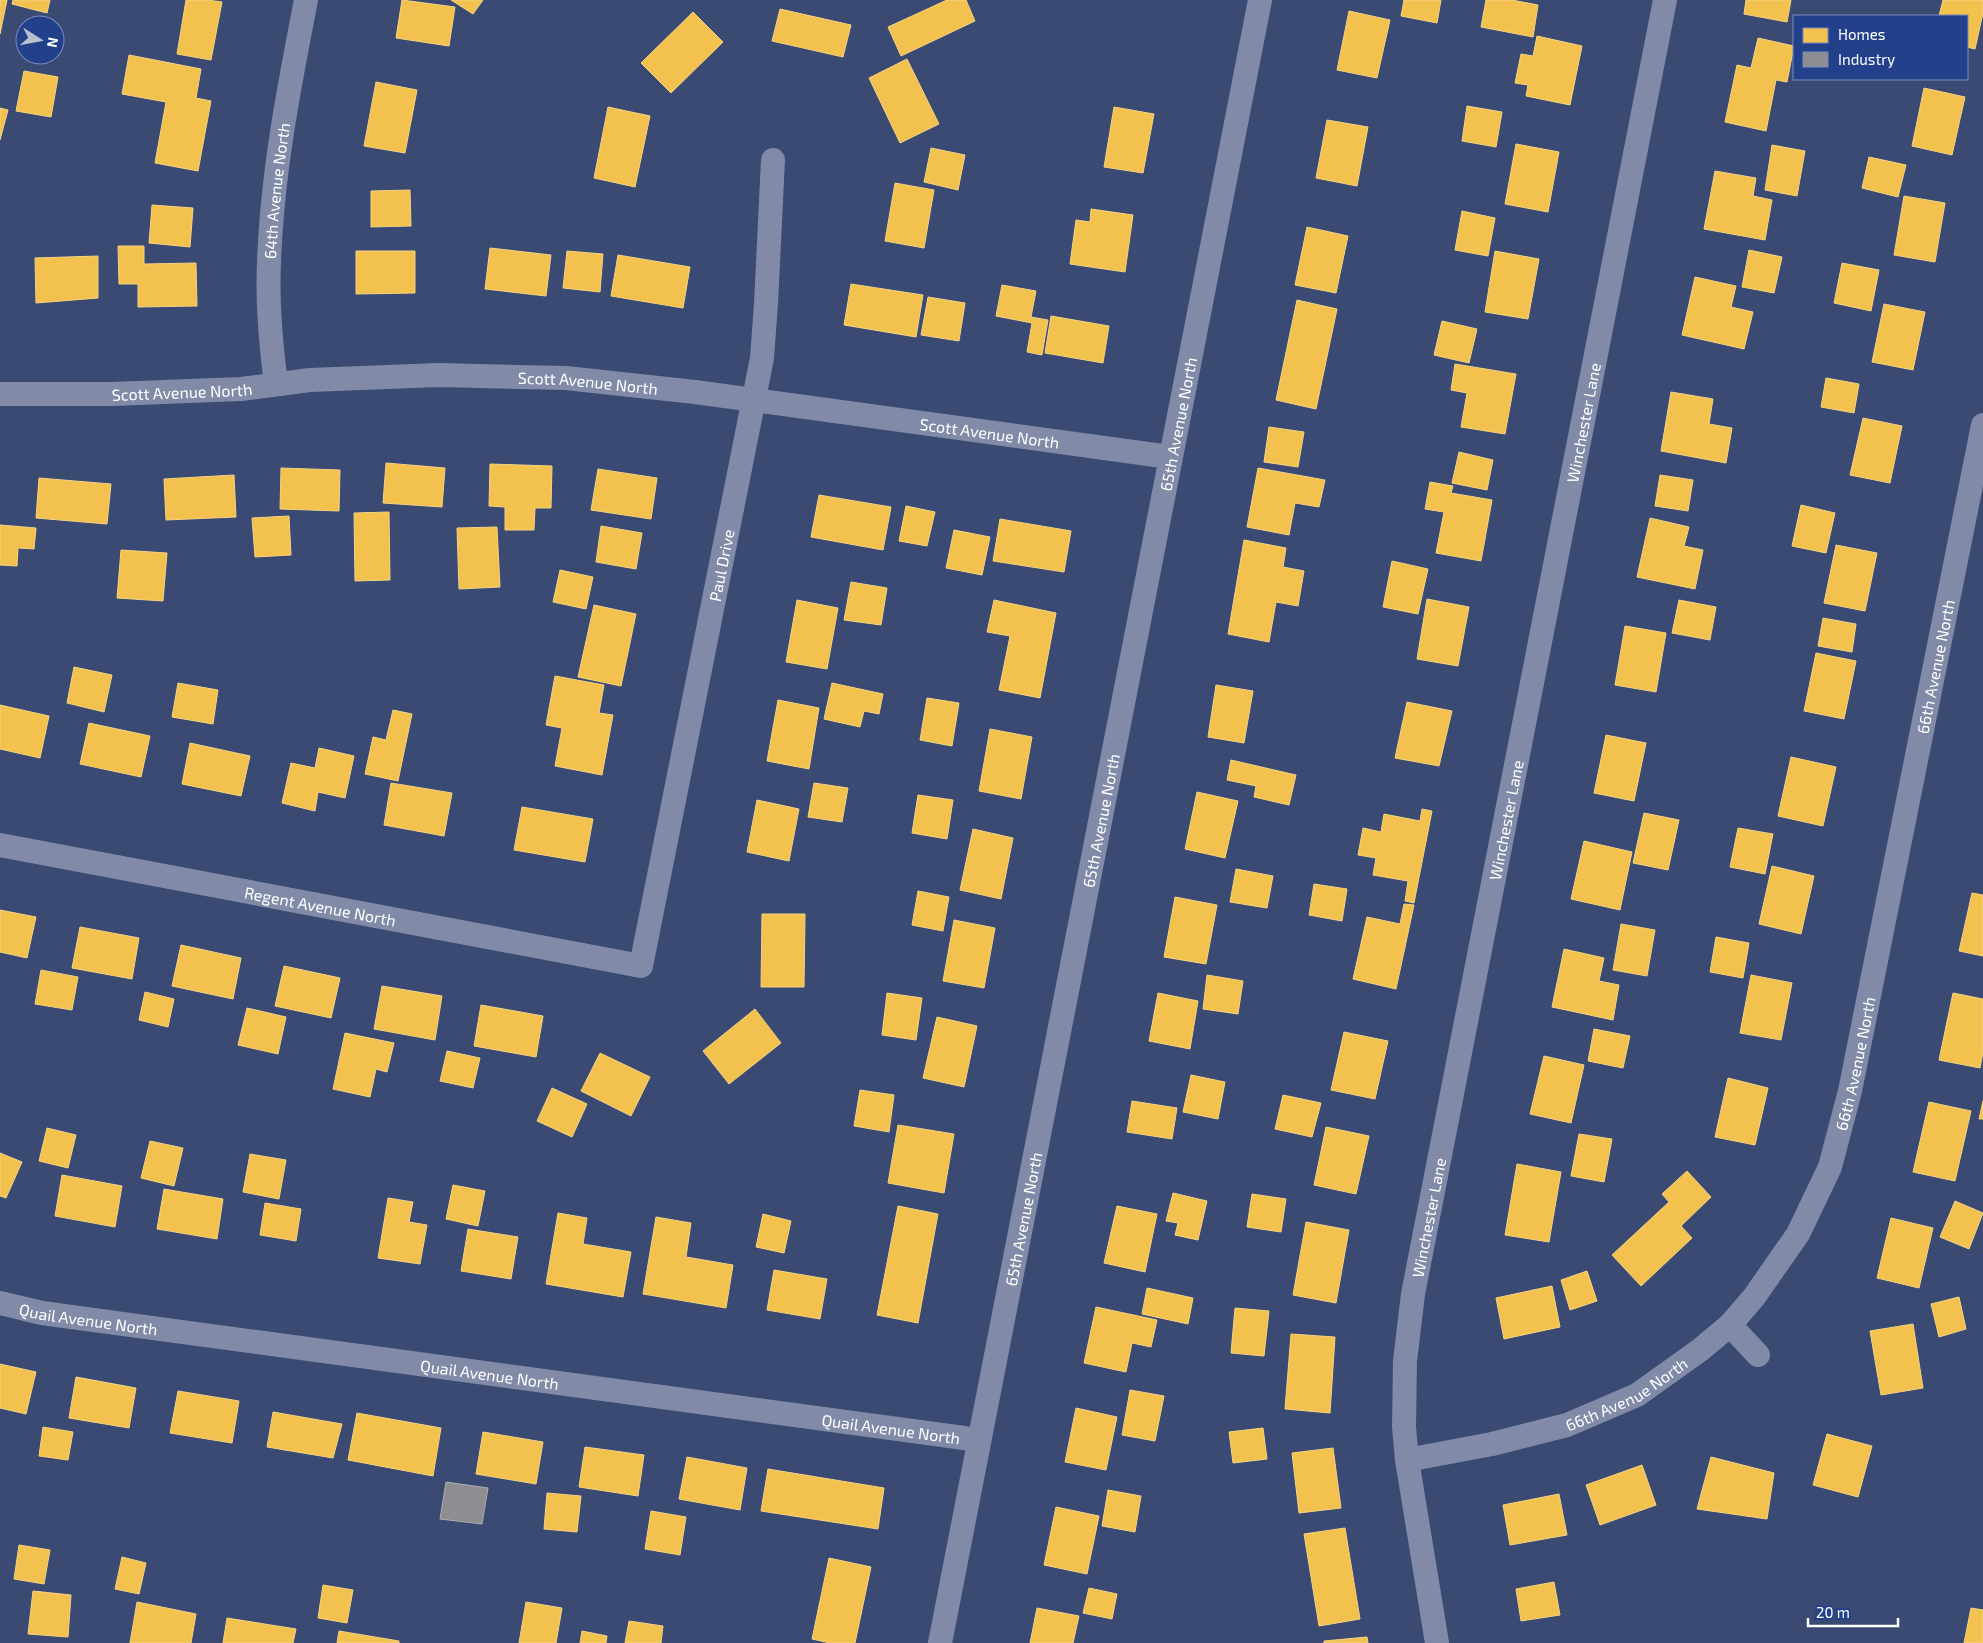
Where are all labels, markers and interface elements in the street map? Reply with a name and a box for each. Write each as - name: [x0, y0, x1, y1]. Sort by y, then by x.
- north arrow: [15, 15, 65, 65]
- legend: [1793, 15, 1968, 80]
- text: Homes: [1838, 25, 1885, 43]
- text: N: [44, 36, 63, 49]
- text: Industry: [1838, 50, 1895, 68]
- street label: 64th Avenue North: [260, 121, 293, 259]
- street label: 65th Avenue North: [1155, 355, 1200, 492]
- street label: Winchester Lane: [1562, 361, 1604, 484]
- street label: Scott Avenue North: [518, 367, 659, 397]
- street label: Scott Avenue North: [111, 378, 253, 404]
- street label: Scott Avenue North: [919, 413, 1061, 451]
- street label: Paul Drive: [704, 527, 737, 603]
- street label: 66th Avenue North: [1912, 598, 1957, 735]
- street label: 65th Avenue North: [1078, 752, 1123, 889]
- street label: Winchester Lane: [1484, 758, 1526, 881]
- street label: Regent Avenue North: [243, 882, 398, 929]
- street label: 66th Avenue North: [1831, 995, 1878, 1132]
- street label: 65th Avenue North: [1000, 1151, 1045, 1287]
- street label: Winchester Lane: [1407, 1156, 1449, 1279]
- street label: Quail Avenue North: [17, 1298, 159, 1338]
- street label: 66th Avenue North: [1562, 1353, 1691, 1434]
- street label: Quail Avenue North: [419, 1355, 560, 1392]
- street label: Quail Avenue North: [820, 1409, 961, 1447]
- scale bar: [1808, 1596, 1898, 1628]
- text: 20 m: [1816, 1603, 1850, 1621]

